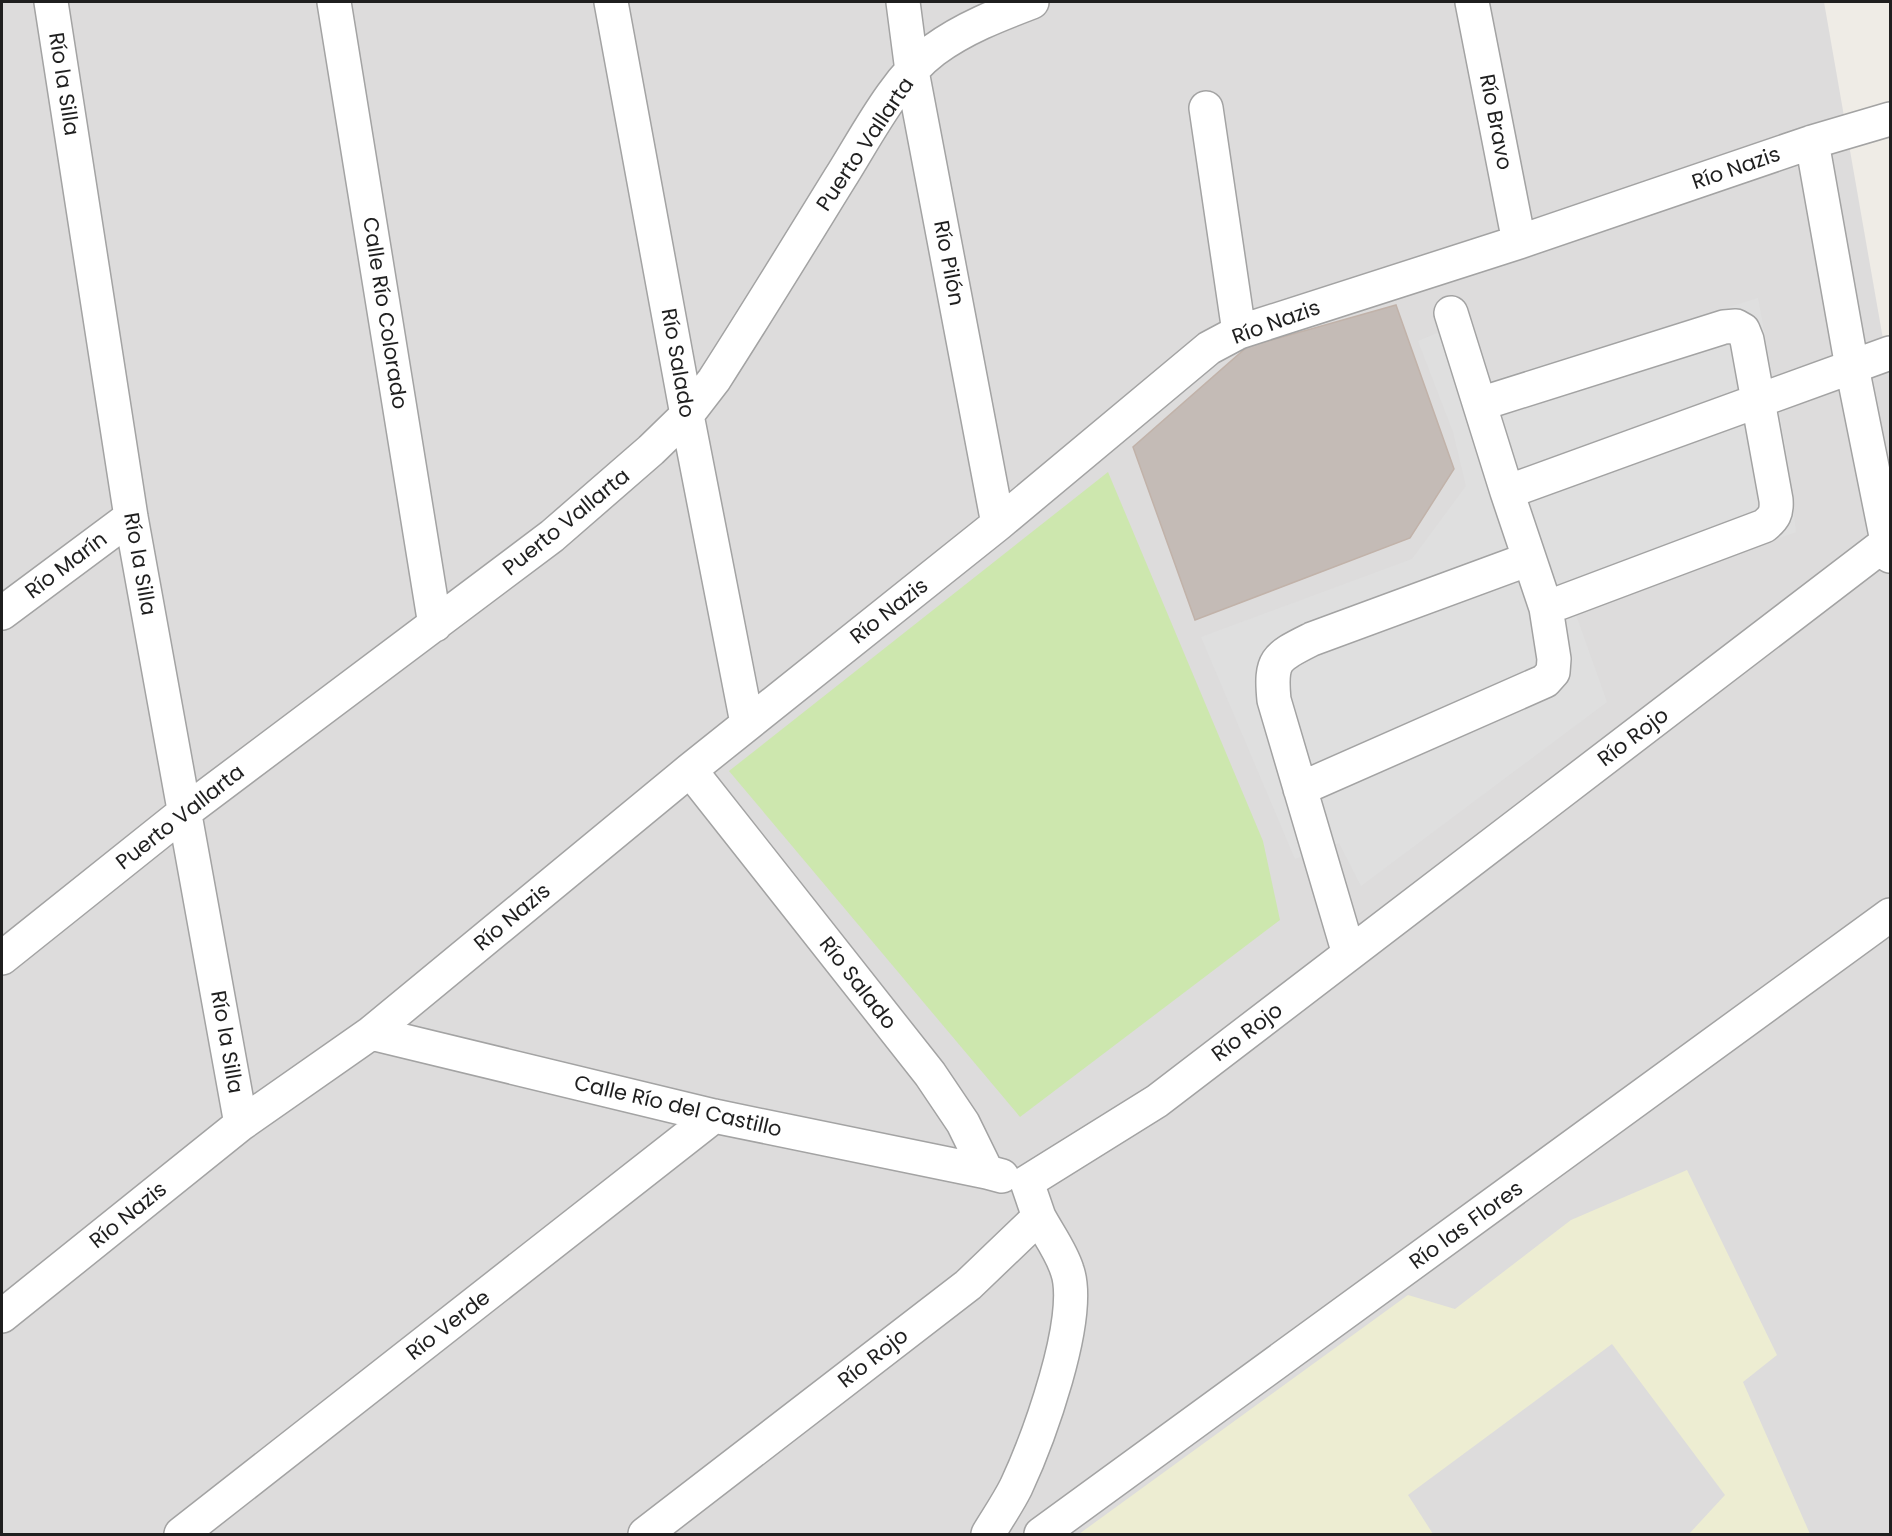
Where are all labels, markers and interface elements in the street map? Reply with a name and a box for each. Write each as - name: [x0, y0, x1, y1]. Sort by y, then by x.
- street label: Río la Silla: [42, 30, 87, 138]
- street label: Puerto Vallarta: [809, 71, 920, 216]
- street label: Río Bravo: [1473, 71, 1520, 172]
- street label: Río Nazis: [1688, 139, 1784, 196]
- street label: Calle Río Colorado: [356, 215, 415, 411]
- street label: Río Pilón: [927, 218, 972, 308]
- street label: Río Nazis: [1228, 292, 1324, 351]
- street label: Río Salado: [655, 306, 702, 420]
- street label: Puerto Vallarta: [496, 461, 635, 582]
- street label: Río la Silla: [117, 510, 164, 618]
- street label: Río Marín: [19, 524, 113, 605]
- street label: Río Nazis: [844, 571, 934, 650]
- street label: Río Rojo: [1591, 700, 1674, 773]
- street label: Puerto Vallarta: [109, 757, 250, 876]
- street label: Río Nazis: [467, 876, 556, 957]
- street label: Río Salado: [813, 930, 904, 1035]
- street label: Río la Silla: [204, 988, 251, 1096]
- street label: Río Rojo: [1205, 995, 1288, 1068]
- street label: Calle Río del Castillo: [571, 1068, 785, 1144]
- street label: Río las Flores: [1403, 1174, 1528, 1276]
- street label: Río Nazis: [83, 1175, 172, 1255]
- street label: Río Verde: [400, 1283, 496, 1367]
- street label: Río Rojo: [832, 1321, 914, 1394]

